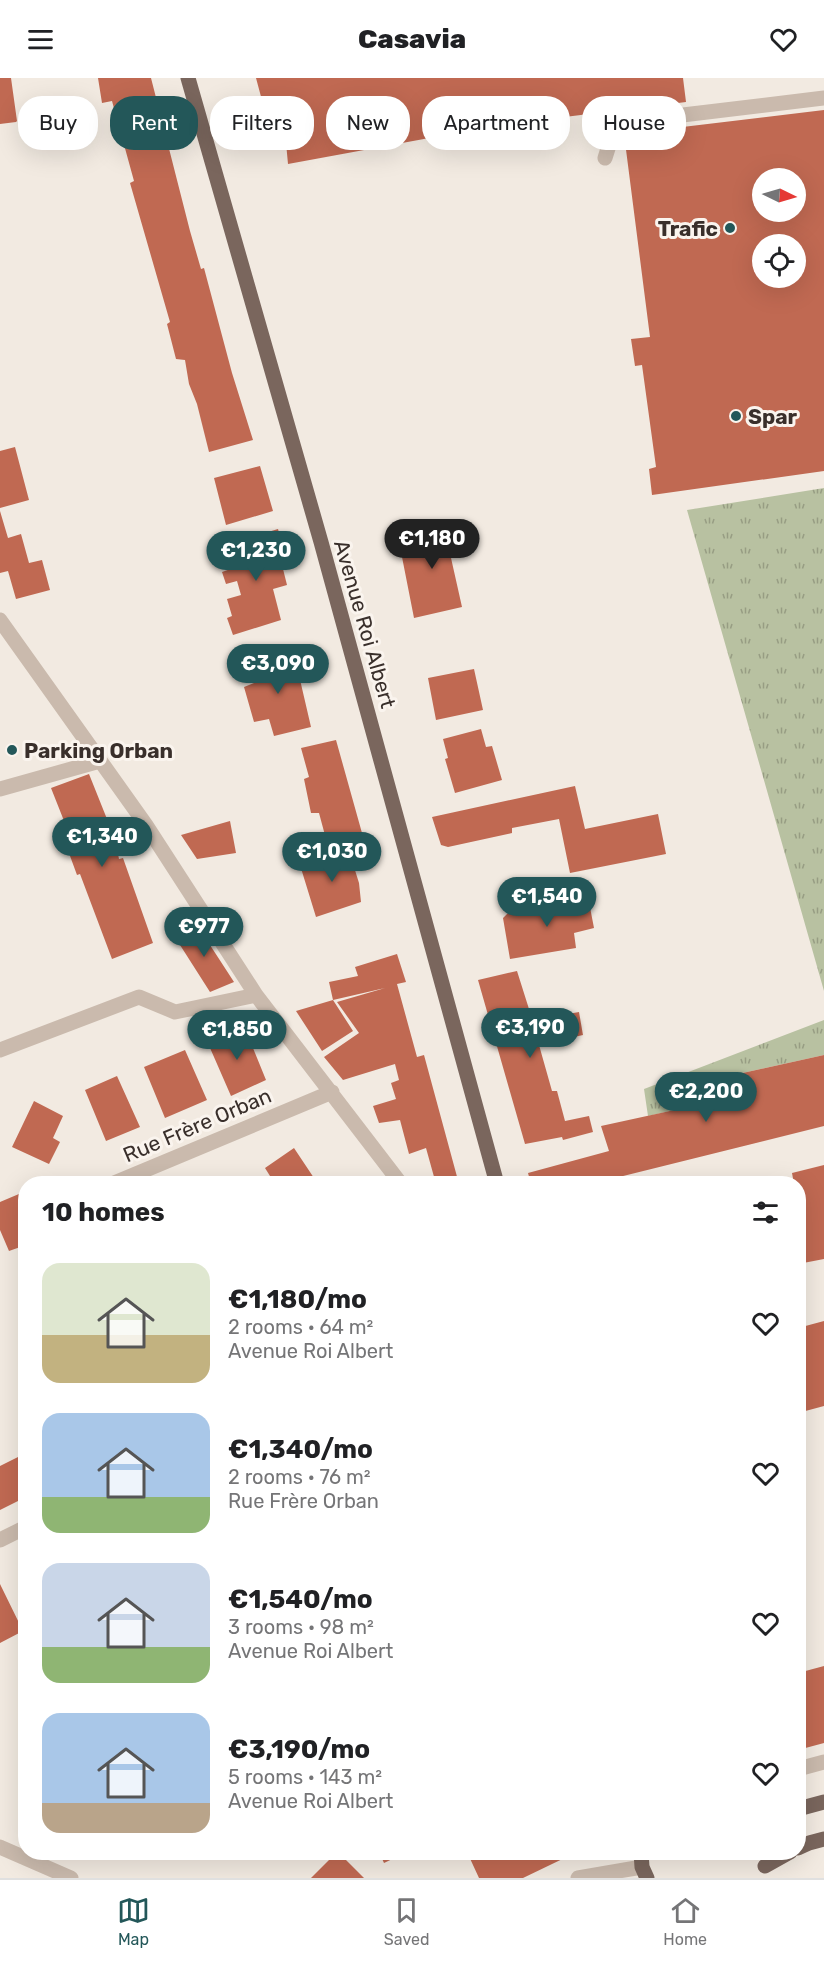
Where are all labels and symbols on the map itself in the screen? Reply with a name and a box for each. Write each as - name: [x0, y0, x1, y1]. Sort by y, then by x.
- north arrow: [752, 168, 806, 222]
- place label: Trafic: [658, 216, 718, 241]
- marker: Trafic: [723, 221, 737, 235]
- place label: Spar: [748, 404, 798, 429]
- marker: Spar: [729, 409, 743, 423]
- pin: €1,180: [383, 519, 481, 570]
- pin: €1,230: [207, 531, 305, 582]
- street label: Avenue Roi Albert: [329, 537, 401, 711]
- pin: €3,090: [229, 644, 327, 695]
- place label: Parking Orban: [24, 738, 173, 763]
- marker: Parking Orban: [5, 743, 19, 757]
- pin: €1,340: [53, 817, 151, 868]
- pin: €1,030: [283, 832, 381, 883]
- pin: €1,540: [498, 877, 596, 928]
- pin: €977: [168, 907, 240, 958]
- pin: €3,190: [481, 1008, 579, 1059]
- pin: €1,850: [188, 1010, 286, 1061]
- pin: €2,200: [657, 1072, 755, 1123]
- street label: Rue Frère Orban: [119, 1083, 275, 1167]

